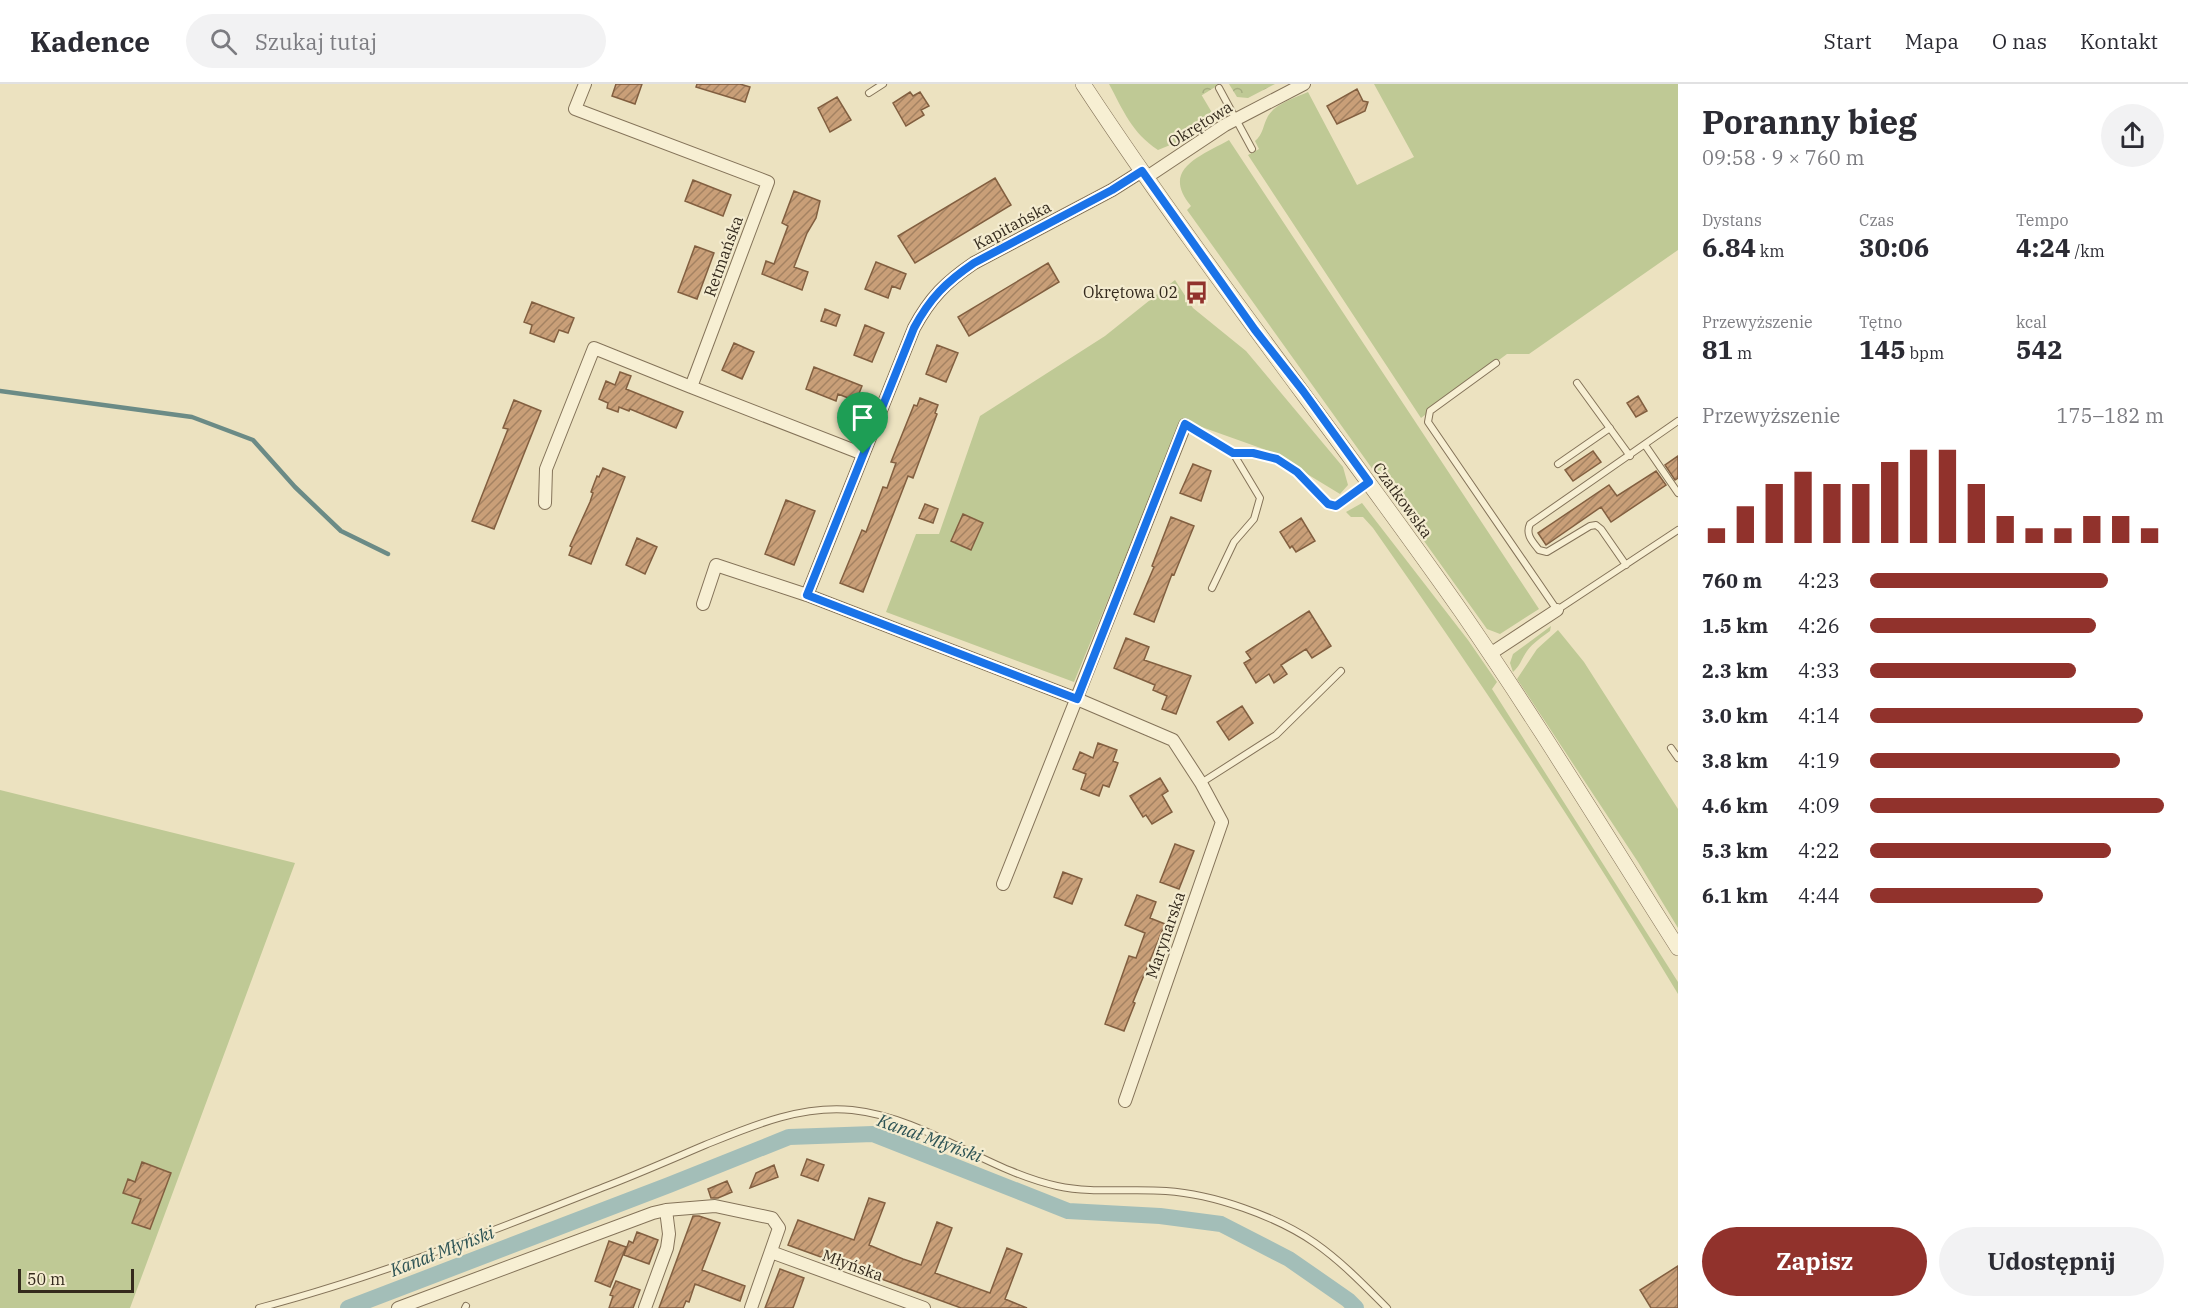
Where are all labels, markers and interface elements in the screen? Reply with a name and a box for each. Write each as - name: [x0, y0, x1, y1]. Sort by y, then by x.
- search box: [186, 14, 606, 68]
- text: Kadence: [30, 23, 150, 60]
- icon: search: [207, 25, 240, 58]
- text: Szukaj tutaj: [255, 27, 377, 56]
- text: Start: [1824, 27, 1872, 55]
- text: Mapa: [1905, 27, 1959, 55]
- text: O nas: [1992, 27, 2047, 55]
- text: Kontakt: [2080, 27, 2158, 55]
- street label: Okrętowa: [1164, 96, 1236, 152]
- text: Poranny bieg: [1702, 100, 1917, 143]
- button: share: [2101, 104, 2164, 167]
- text: 09:58 · 9 × 760 m: [1702, 144, 1865, 171]
- street label: Kapitańska: [970, 196, 1055, 254]
- text: Dystans: [1702, 210, 1762, 230]
- text: Czas: [1859, 210, 1894, 230]
- text: Tempo: [2016, 210, 2069, 230]
- street label: Retmańska: [699, 212, 747, 299]
- text: 6.84: [1702, 230, 1756, 264]
- text: 30:06: [1859, 230, 1929, 264]
- text: 4:24: [2016, 230, 2071, 264]
- text: km: [1756, 241, 1784, 261]
- text: /km: [2071, 241, 2105, 261]
- bus stop icon: Okrętowa 02: [1183, 279, 1209, 305]
- place label: Okrętowa 02: [1083, 282, 1178, 302]
- text: Przewyższenie: [1702, 312, 1813, 332]
- text: Tętno: [1859, 312, 1902, 332]
- text: kcal: [2016, 312, 2047, 332]
- text: 81: [1702, 332, 1733, 366]
- text: 145: [1859, 332, 1906, 366]
- text: 542: [2016, 332, 2063, 366]
- text: m: [1733, 343, 1752, 363]
- text: bpm: [1906, 343, 1944, 363]
- pin: [837, 392, 888, 454]
- icon: arrive: [846, 401, 879, 434]
- text: Przewyższenie: [1702, 402, 1840, 429]
- text: 175–182 m: [2057, 402, 2164, 429]
- street label: Czatkowska: [1369, 458, 1437, 542]
- text: 760 m: [1702, 567, 1762, 594]
- text: 4:23: [1798, 567, 1840, 594]
- text: 1.5 km: [1702, 612, 1768, 639]
- text: 4:26: [1798, 612, 1840, 639]
- text: 2.3 km: [1702, 657, 1768, 684]
- text: 4:33: [1798, 657, 1840, 684]
- text: 3.0 km: [1702, 702, 1768, 729]
- text: 4:14: [1798, 702, 1840, 729]
- text: 3.8 km: [1702, 747, 1768, 774]
- text: 4:19: [1798, 747, 1840, 774]
- text: 4.6 km: [1702, 792, 1768, 819]
- text: 4:09: [1798, 792, 1840, 819]
- text: 5.3 km: [1702, 837, 1768, 864]
- text: 4:22: [1798, 837, 1840, 864]
- text: 6.1 km: [1702, 882, 1768, 909]
- text: 4:44: [1798, 882, 1840, 909]
- street label: Marynarska: [1141, 889, 1189, 981]
- water label: Kanał Młyński: [873, 1108, 986, 1168]
- water label: Kanał Młyński: [386, 1220, 498, 1282]
- button: Zapisz: [1702, 1227, 1927, 1296]
- button: Udostępnij: [1939, 1227, 2164, 1296]
- street label: Młyńska: [820, 1245, 887, 1285]
- scale bar: [18, 1266, 134, 1294]
- text: 50 m: [27, 1269, 65, 1289]

